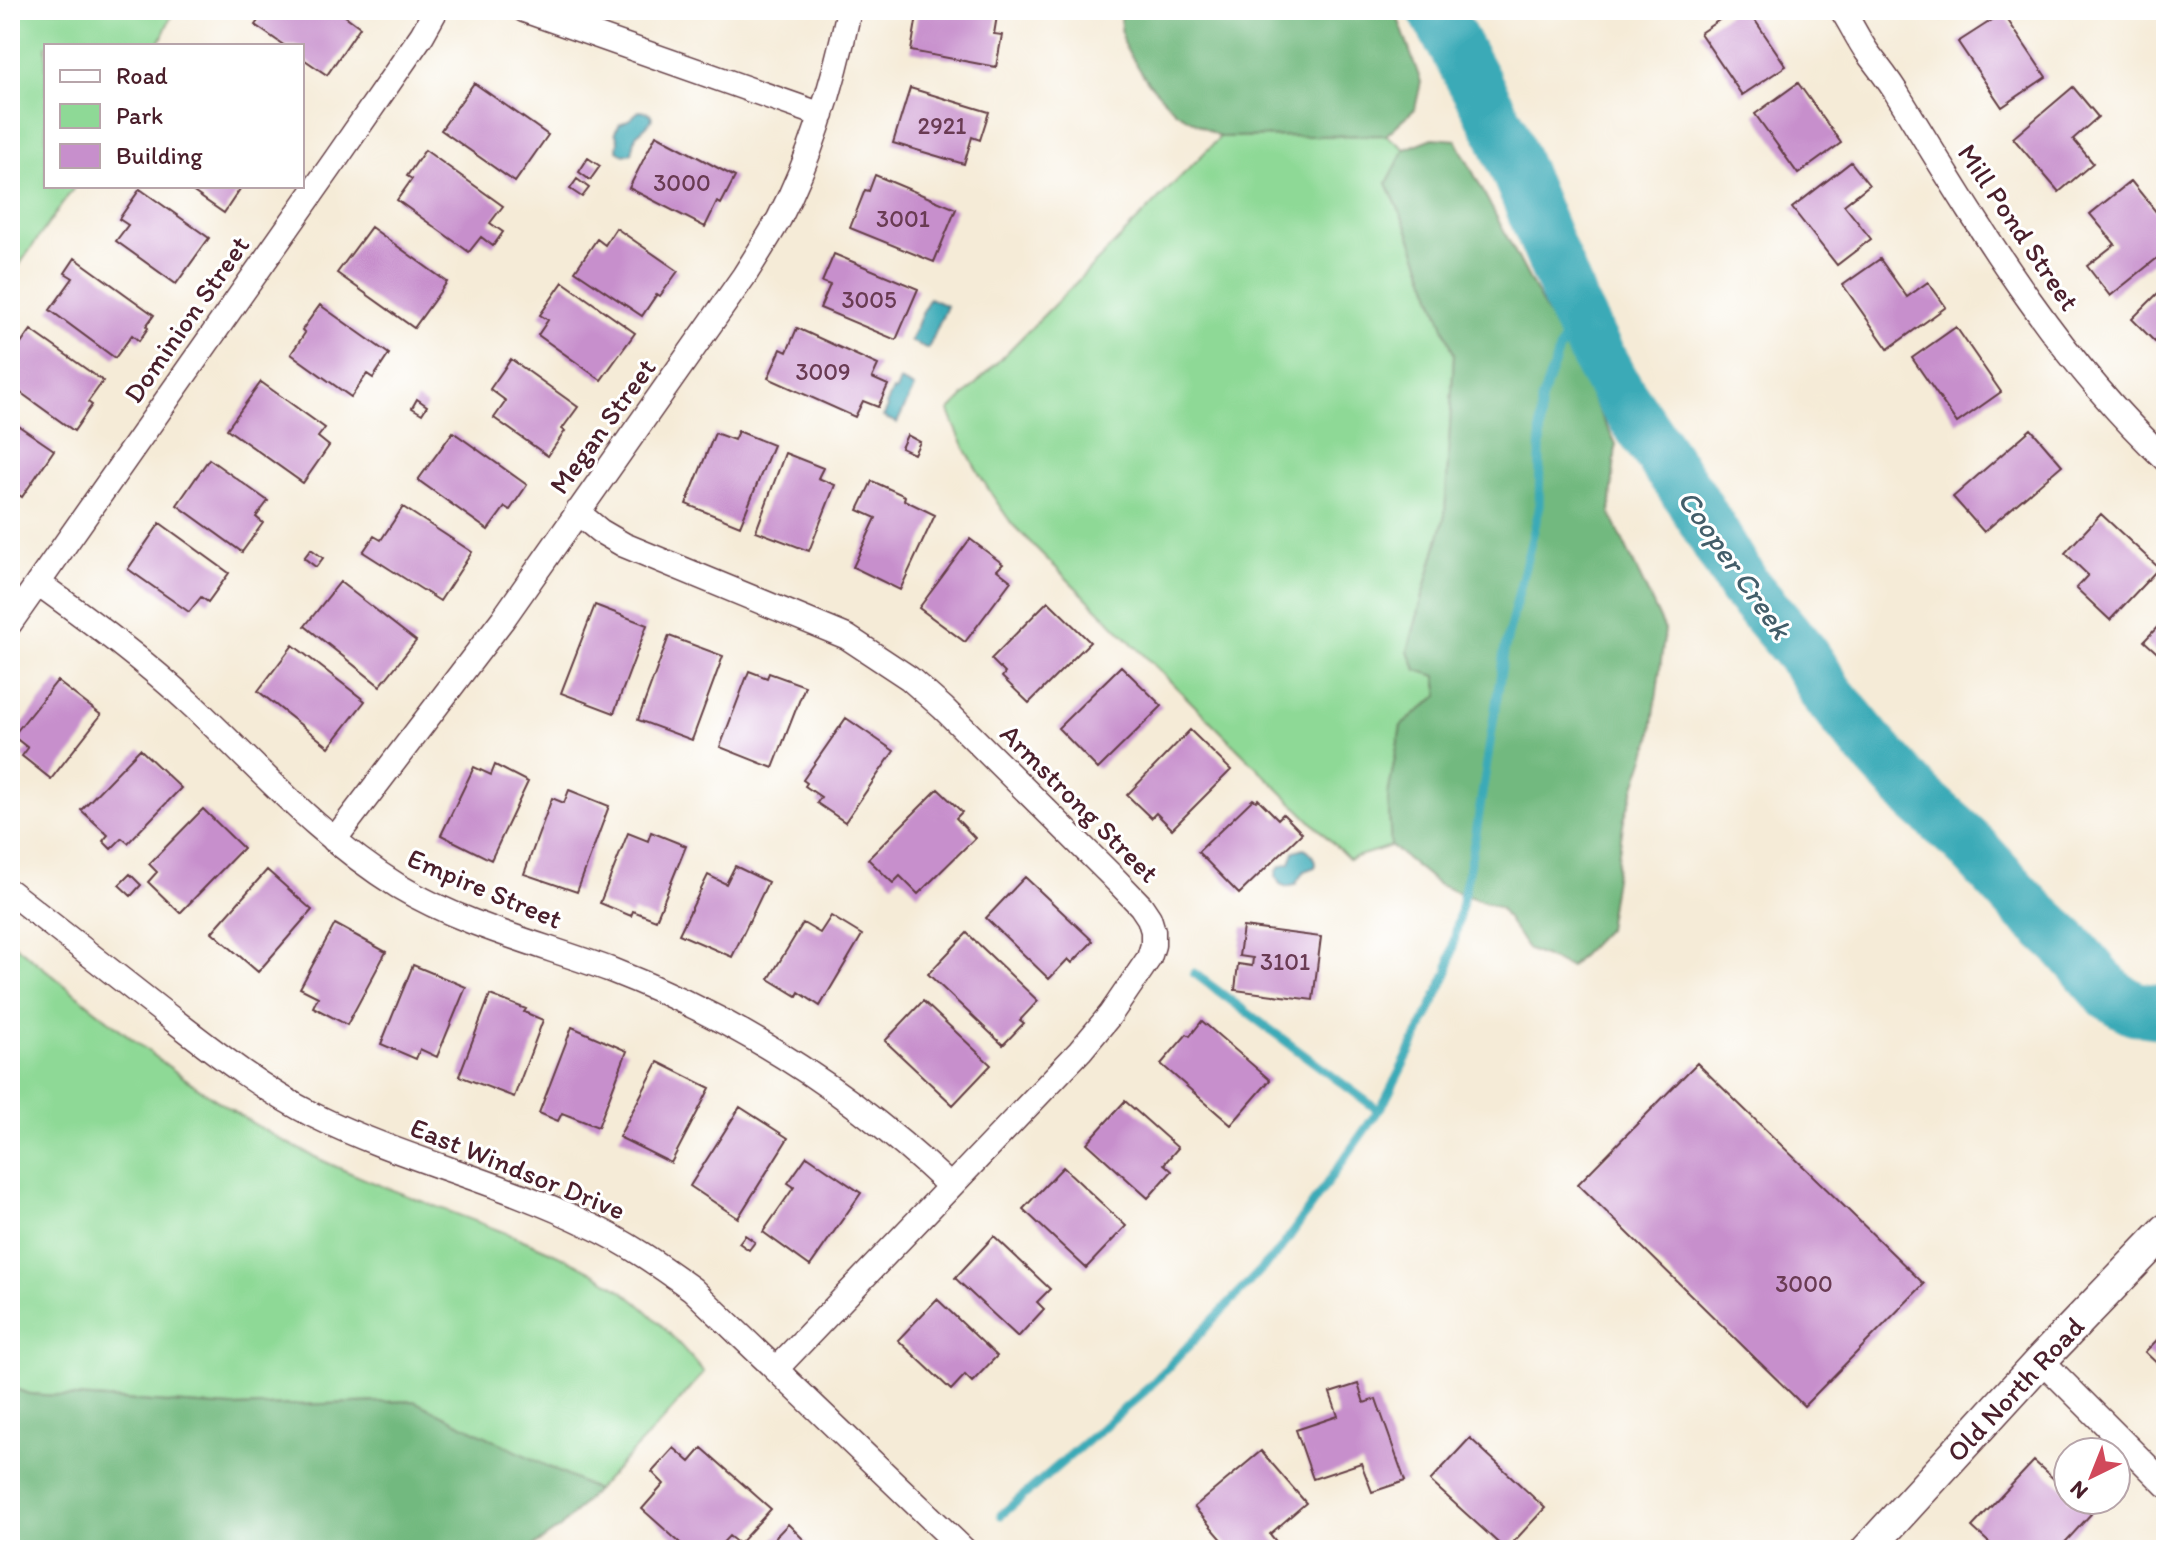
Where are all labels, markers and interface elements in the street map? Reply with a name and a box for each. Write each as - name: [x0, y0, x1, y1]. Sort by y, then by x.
- legend: [44, 44, 304, 188]
- text: Road: [116, 61, 168, 90]
- text: Park: [116, 101, 163, 130]
- house number: 2921: [918, 111, 966, 140]
- street label: Mill Pond Street: [1951, 137, 2087, 317]
- text: Building: [116, 141, 203, 170]
- house number: 3000: [653, 168, 711, 197]
- house number: 3001: [876, 204, 930, 233]
- street label: Dominion Street: [116, 229, 256, 409]
- house number: 3005: [841, 285, 897, 314]
- street label: Megan Street: [541, 352, 663, 500]
- house number: 3009: [795, 357, 851, 386]
- water label: Cooper Creek: [1670, 482, 1801, 647]
- street label: Armstrong Street: [994, 717, 1166, 889]
- street label: Empire Street: [402, 840, 568, 936]
- house number: 3101: [1260, 947, 1310, 976]
- street label: East Windsor Drive: [406, 1109, 630, 1227]
- house number: 3000: [1775, 1269, 1833, 1298]
- street label: Old North Road: [1939, 1309, 2091, 1469]
- north arrow: [2052, 1436, 2132, 1516]
- text: N: [2064, 1475, 2093, 1505]

